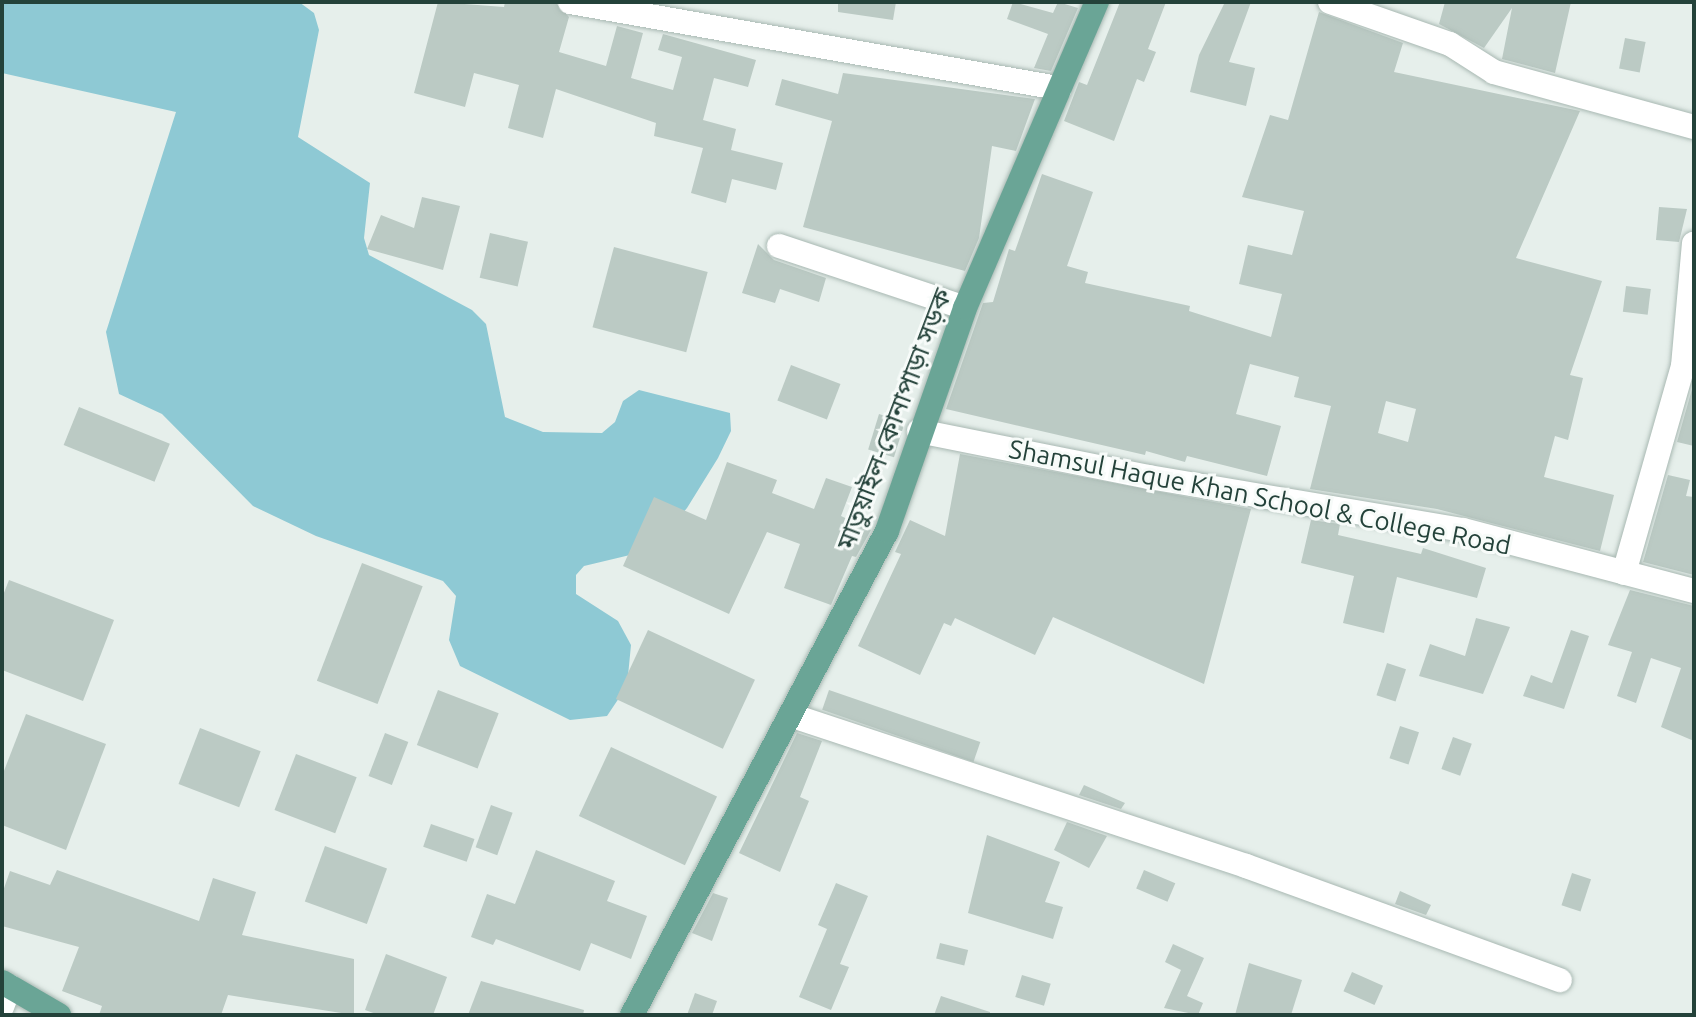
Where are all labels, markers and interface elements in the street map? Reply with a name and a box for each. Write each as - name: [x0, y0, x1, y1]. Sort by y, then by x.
- street label: মাতুয়াইল-কোনাপাড়া সড়ক: [830, 284, 958, 554]
- street label: Shamsul Haque Khan School & College Road: [1006, 433, 1514, 561]

